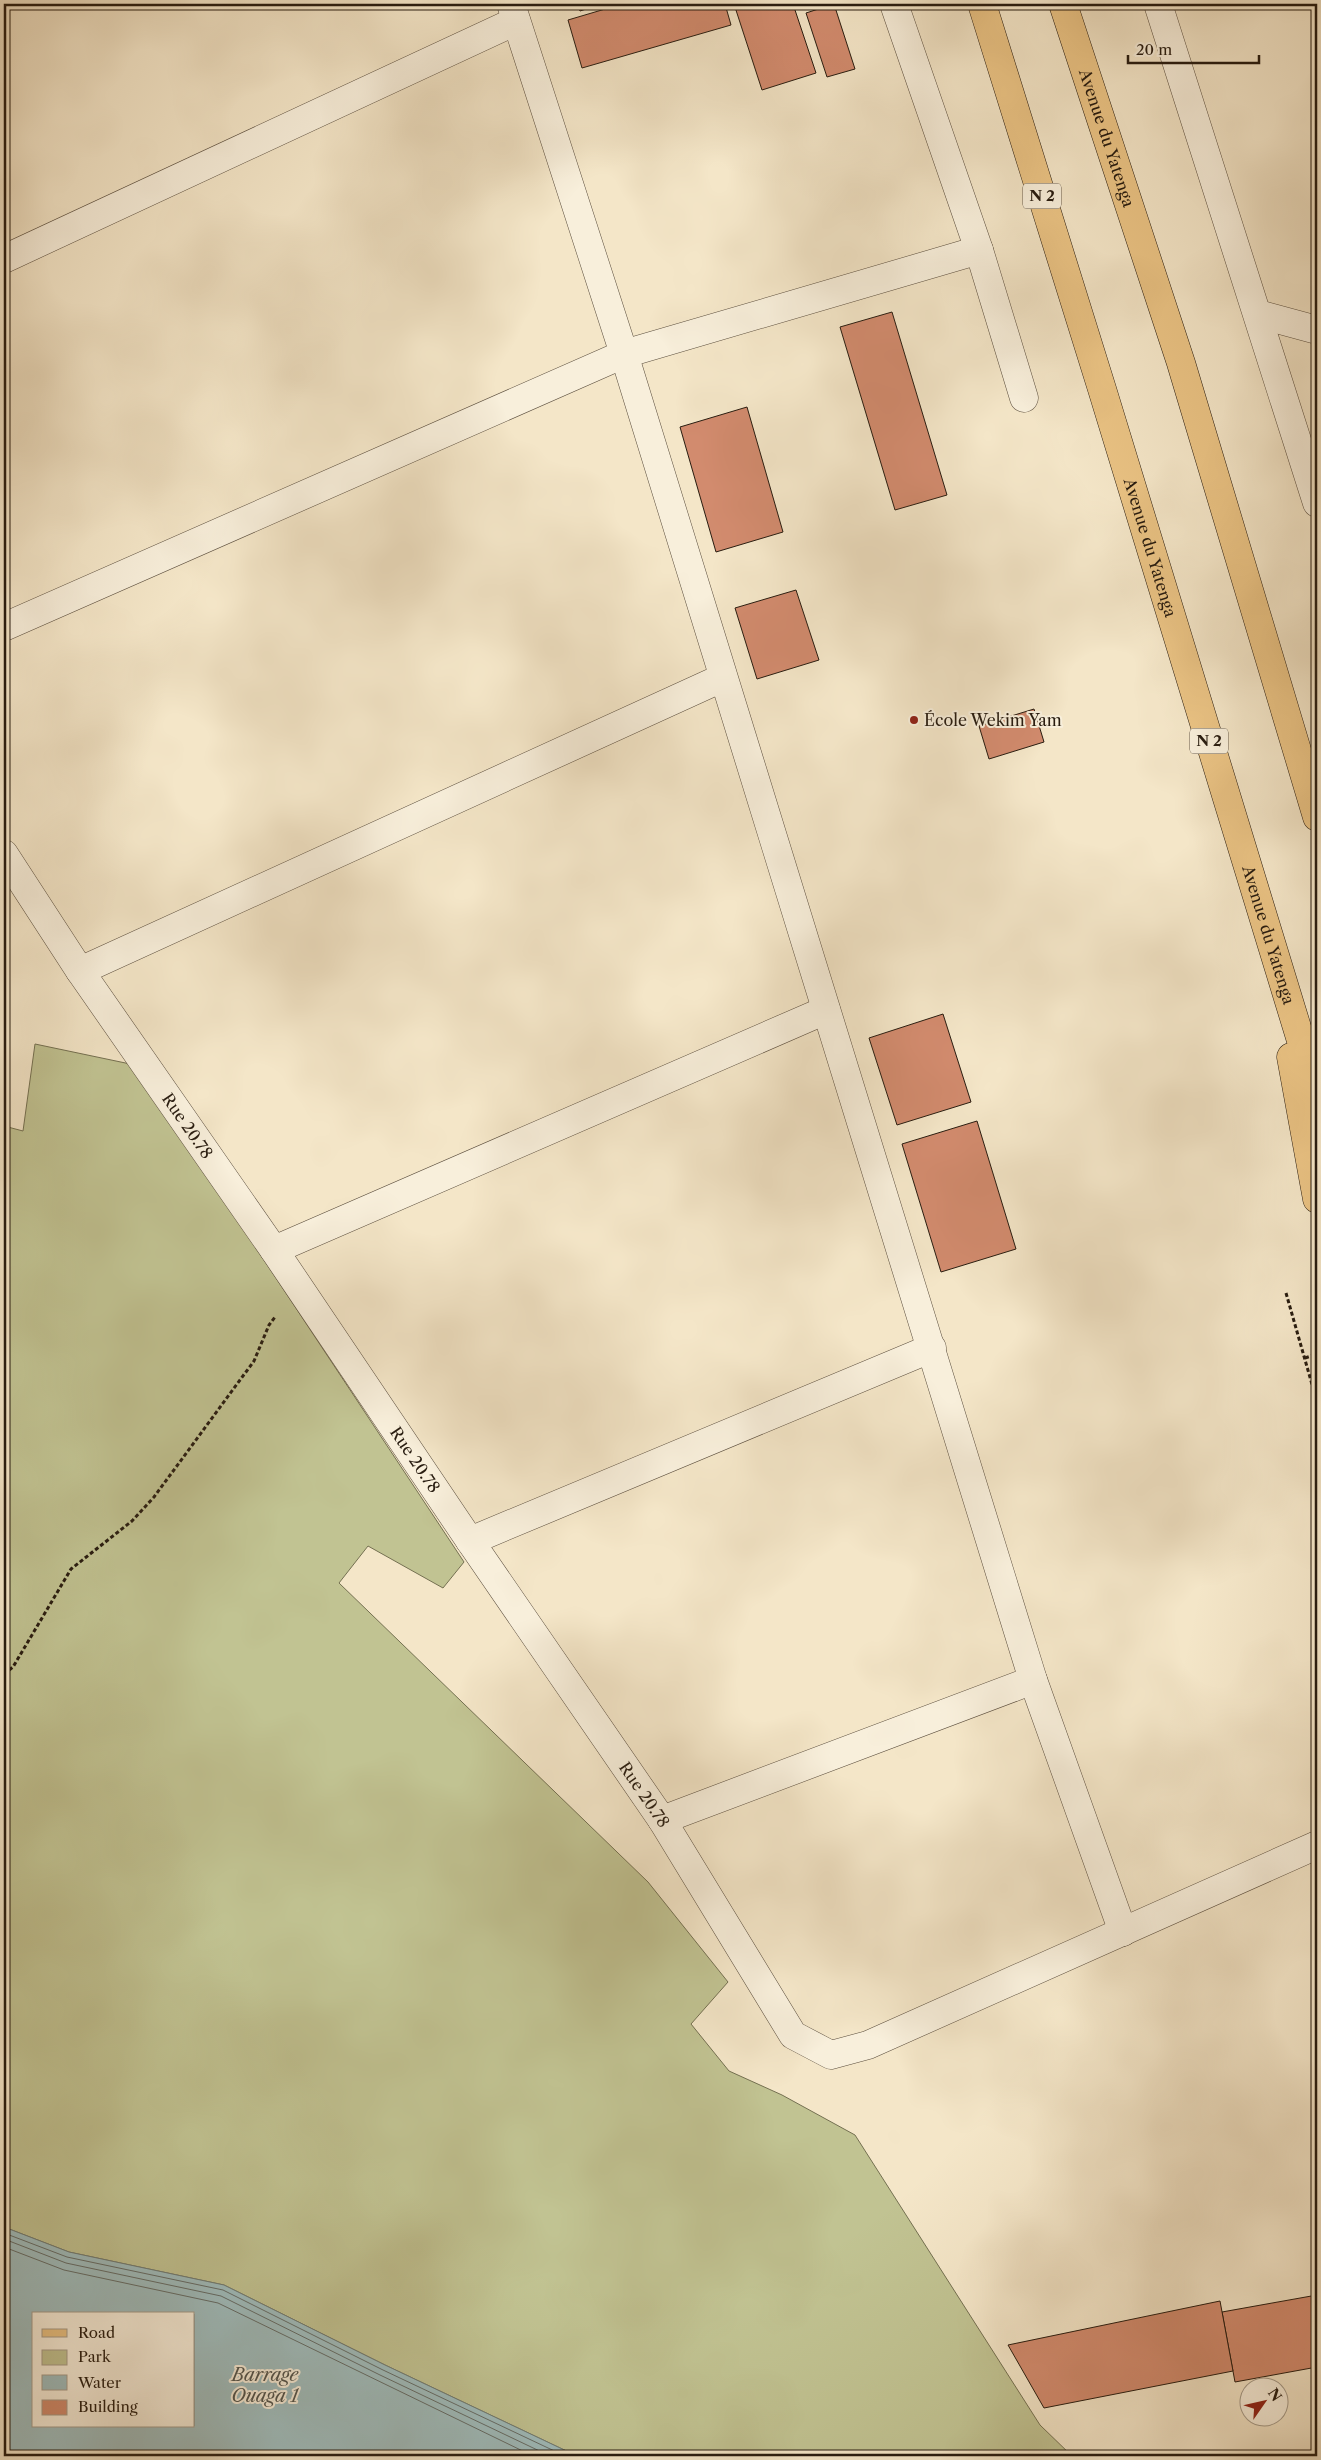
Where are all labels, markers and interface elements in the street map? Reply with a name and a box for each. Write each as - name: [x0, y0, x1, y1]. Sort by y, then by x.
- scale bar: [1128, 32, 1260, 64]
- text: 20 m: [1136, 40, 1172, 59]
- street label: Avenue du Yatenga: [1075, 65, 1139, 210]
- road number: N 2: [1023, 184, 1061, 208]
- street label: Avenue du Yatenga: [1119, 475, 1181, 620]
- place label: École Wekim Yam: [924, 710, 1062, 730]
- marker: École Wekim Yam: [908, 714, 920, 726]
- road number: N 2: [1190, 728, 1228, 754]
- street label: Avenue du Yatenga: [1238, 862, 1299, 1007]
- street label: Rue 20.78: [158, 1089, 217, 1162]
- street label: Rue 20.78: [386, 1423, 444, 1496]
- street label: Rue 20.78: [615, 1758, 674, 1831]
- legend: [32, 2312, 195, 2428]
- text: Road: [78, 2323, 115, 2342]
- text: Park: [78, 2347, 112, 2366]
- water label: Barrage Ouaga 1: [230, 2364, 300, 2407]
- text: Water: [77, 2373, 122, 2392]
- north arrow: [1238, 2378, 1288, 2428]
- text: N: [1264, 2385, 1286, 2405]
- text: Building: [78, 2397, 138, 2416]

